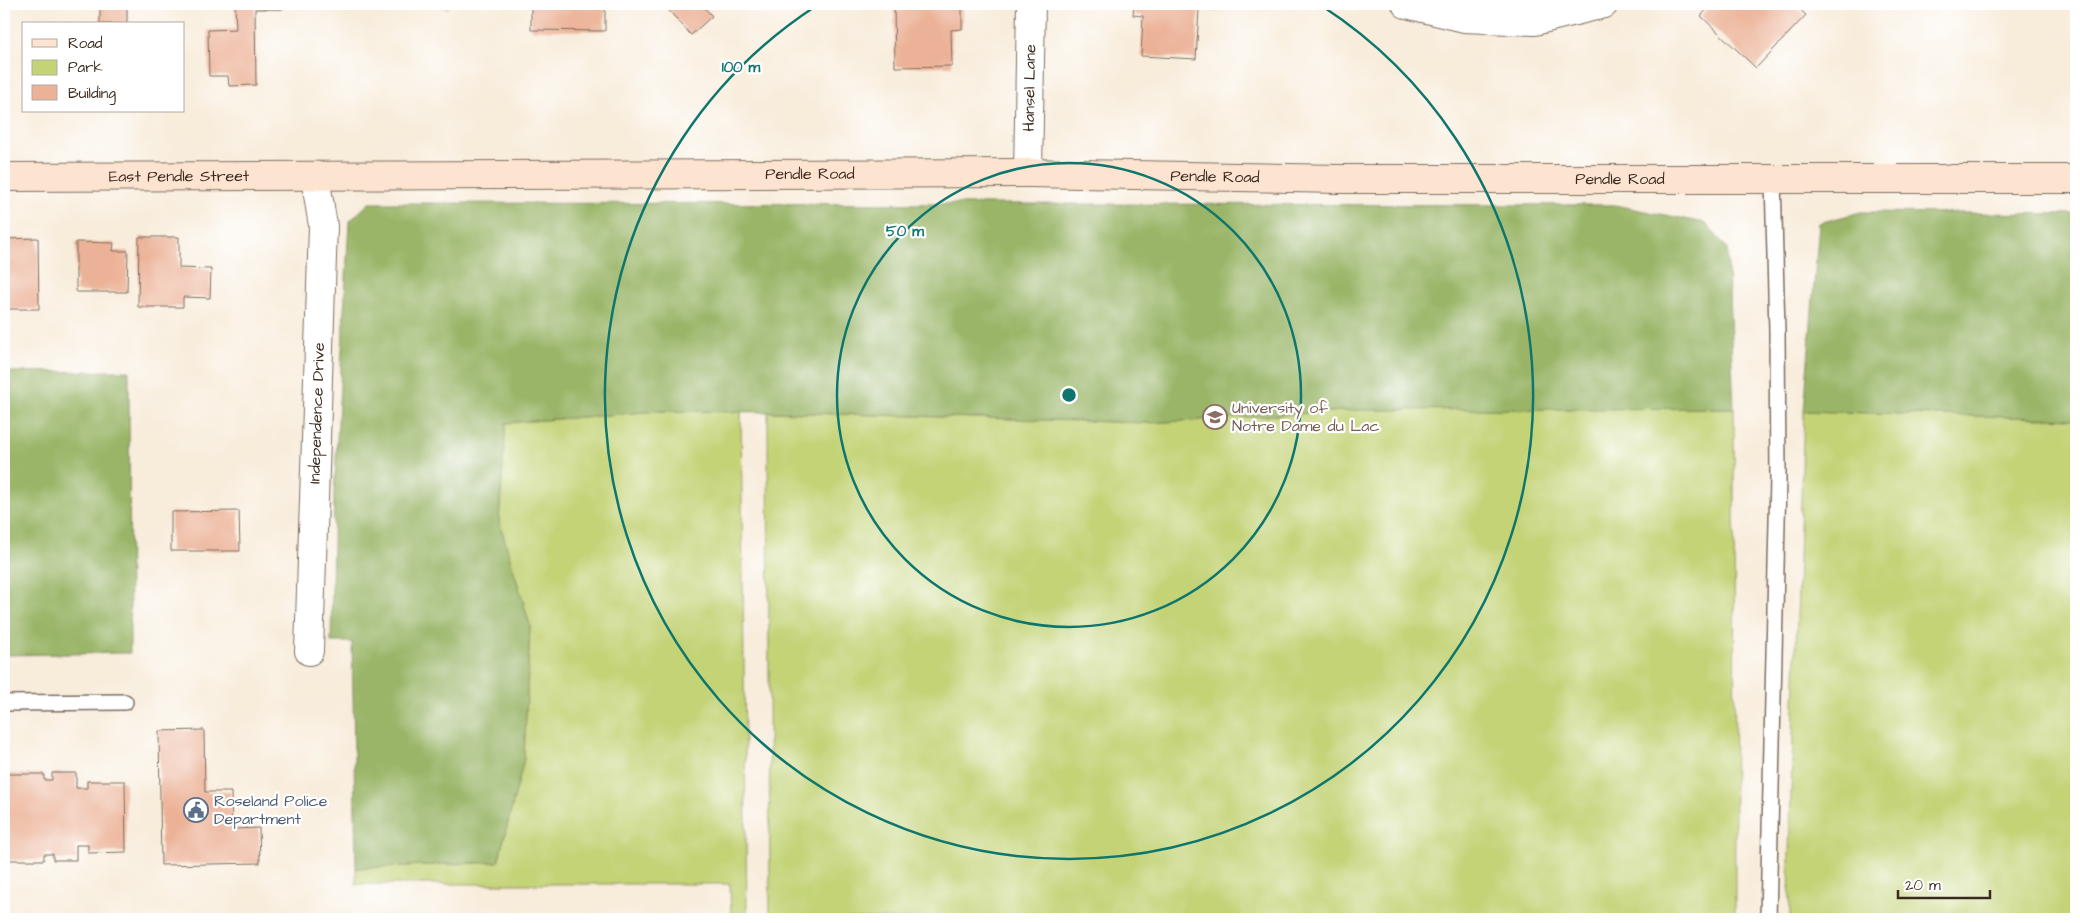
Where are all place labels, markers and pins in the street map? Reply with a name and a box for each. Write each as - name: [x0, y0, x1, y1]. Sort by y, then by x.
- centre of rings: [1060, 386, 1078, 404]
- place label: University of Notre Dame du Lac: [1232, 397, 1380, 437]
- school or university icon: University of Notre Dame du Lac: [1202, 404, 1228, 430]
- place label: Roseland Police Department: [214, 790, 328, 830]
- public building icon: Roseland Police Department: [183, 797, 209, 823]

